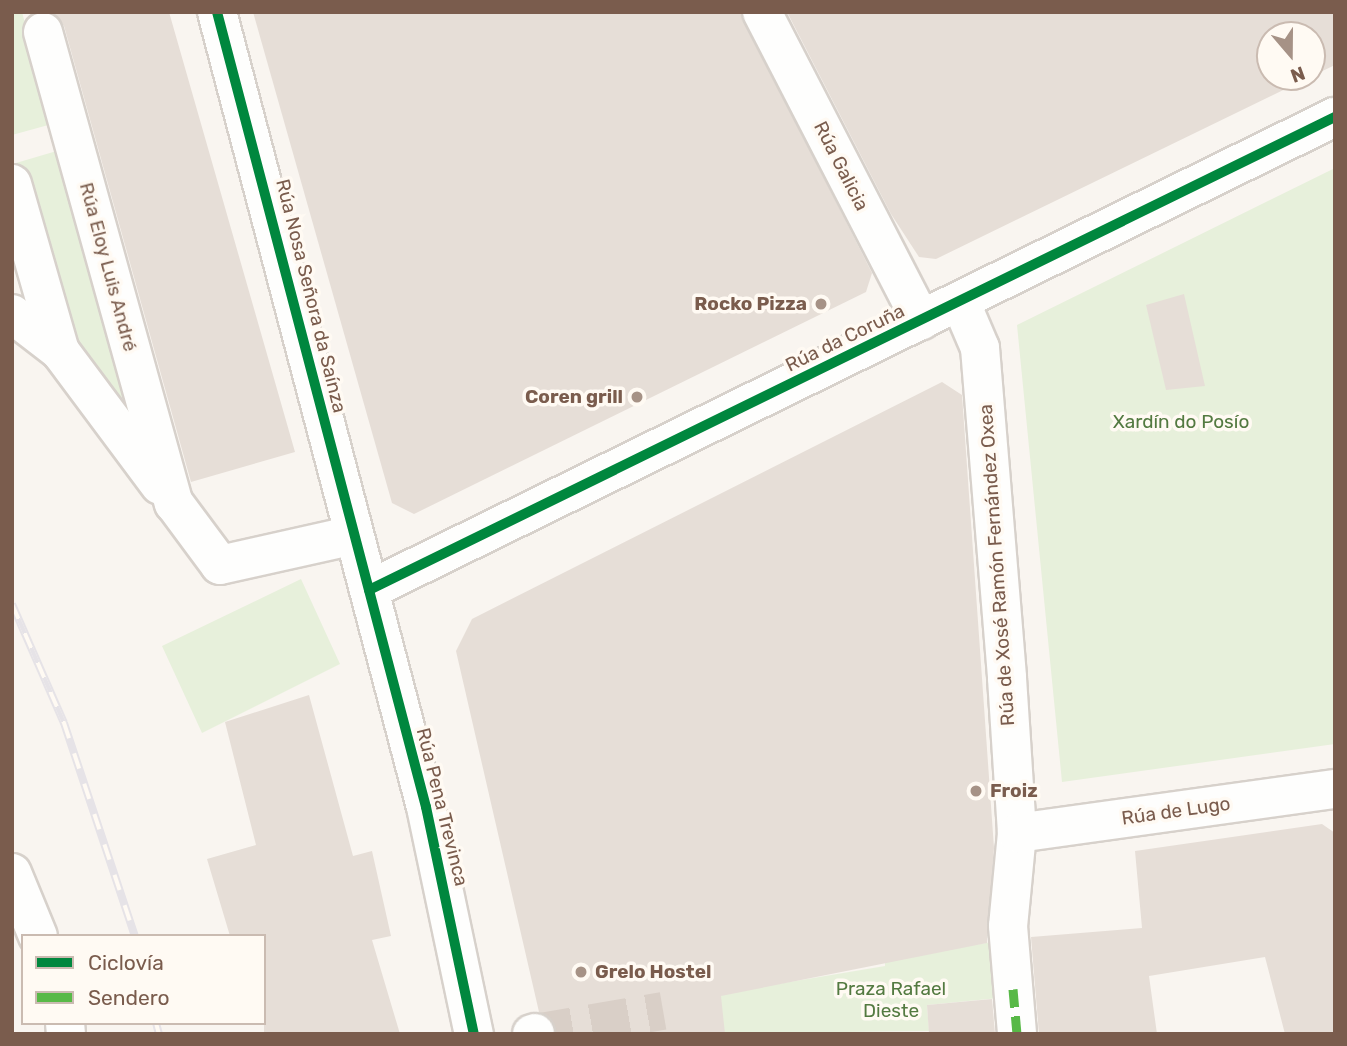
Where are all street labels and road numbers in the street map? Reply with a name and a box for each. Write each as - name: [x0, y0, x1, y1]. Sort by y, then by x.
- street label: Rúa Galicia: [809, 118, 873, 214]
- street label: Rúa Nosa Señora da Saínza: [271, 177, 351, 415]
- street label: Rúa Eloy Luis André: [74, 180, 142, 354]
- street label: Rúa da Coruña: [782, 299, 908, 377]
- street label: Rúa de Xosé Ramón Fernández Oxea: [974, 403, 1020, 727]
- street label: Rúa Pena Trevinca: [411, 725, 473, 889]
- street label: Rúa de Lugo: [1120, 792, 1232, 830]

